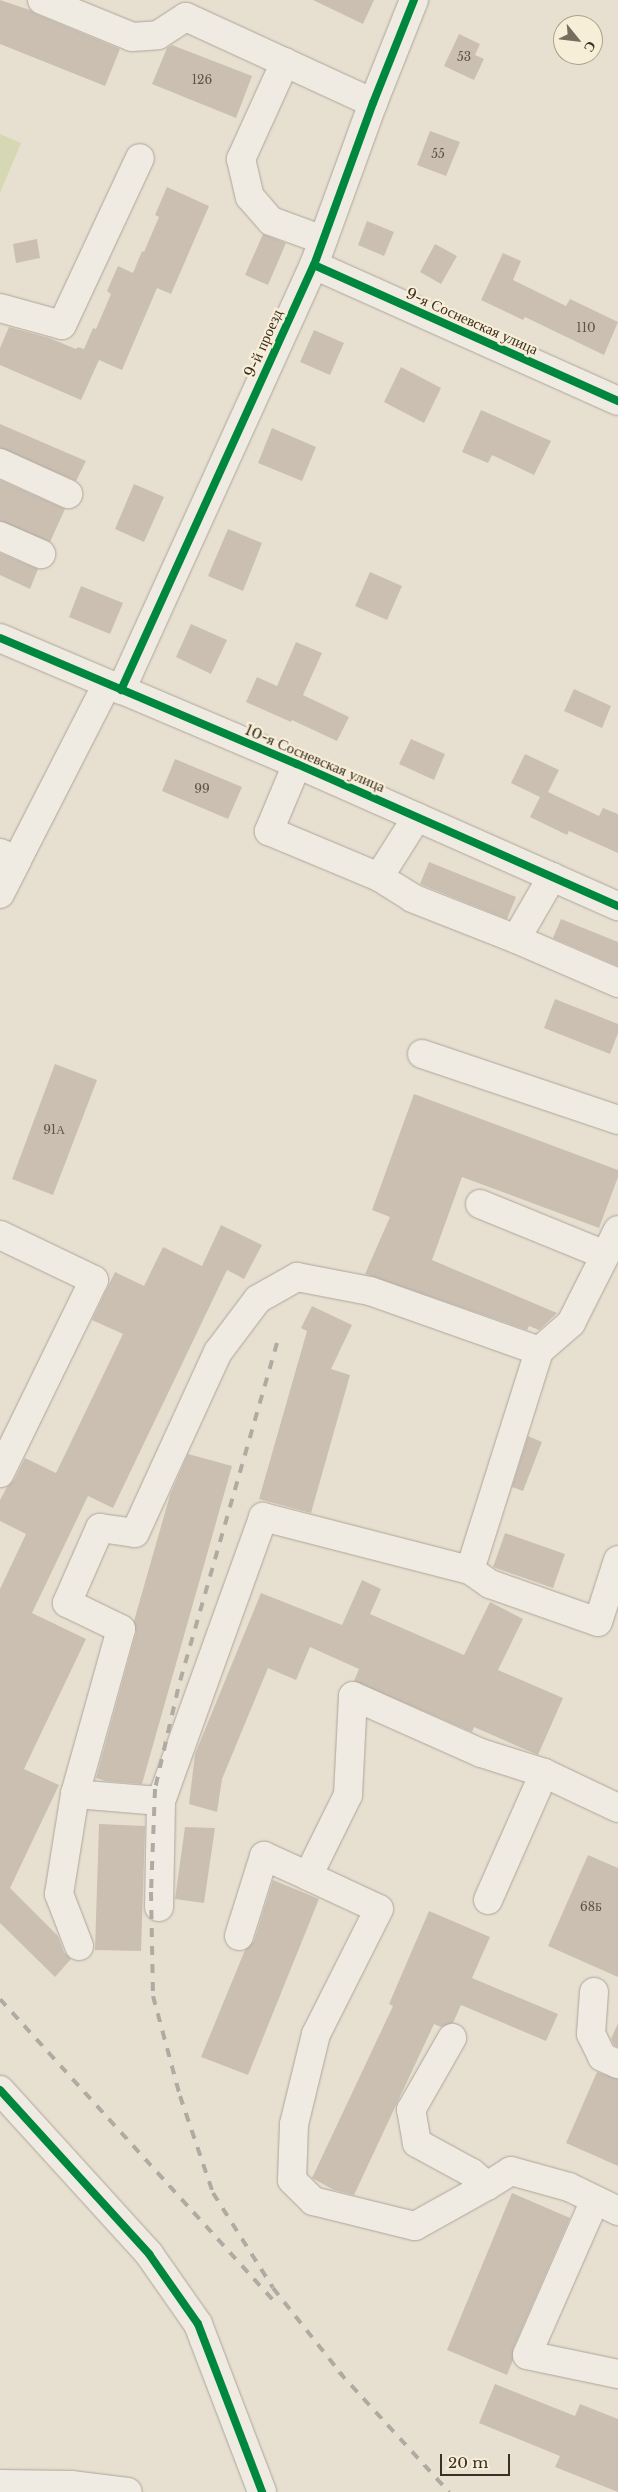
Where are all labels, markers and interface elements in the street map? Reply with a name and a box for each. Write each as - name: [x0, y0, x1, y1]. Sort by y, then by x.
- north arrow: [553, 15, 603, 65]
- text: С: [580, 38, 601, 56]
- house number: 53: [457, 50, 471, 64]
- house number: 126: [192, 73, 212, 87]
- house number: 55: [431, 147, 445, 161]
- street label: 9-я Сосневская улица: [403, 284, 541, 358]
- street label: 9-й проезд: [240, 306, 286, 380]
- house number: 110: [576, 321, 596, 335]
- street label: 10-я Сосневская улица: [242, 720, 388, 796]
- house number: 99: [194, 782, 210, 796]
- house number: 91А: [43, 1123, 65, 1137]
- house number: 68Б: [580, 1900, 602, 1914]
- scale bar: [443, 2444, 513, 2476]
- text: 20 m: [448, 2453, 488, 2472]

